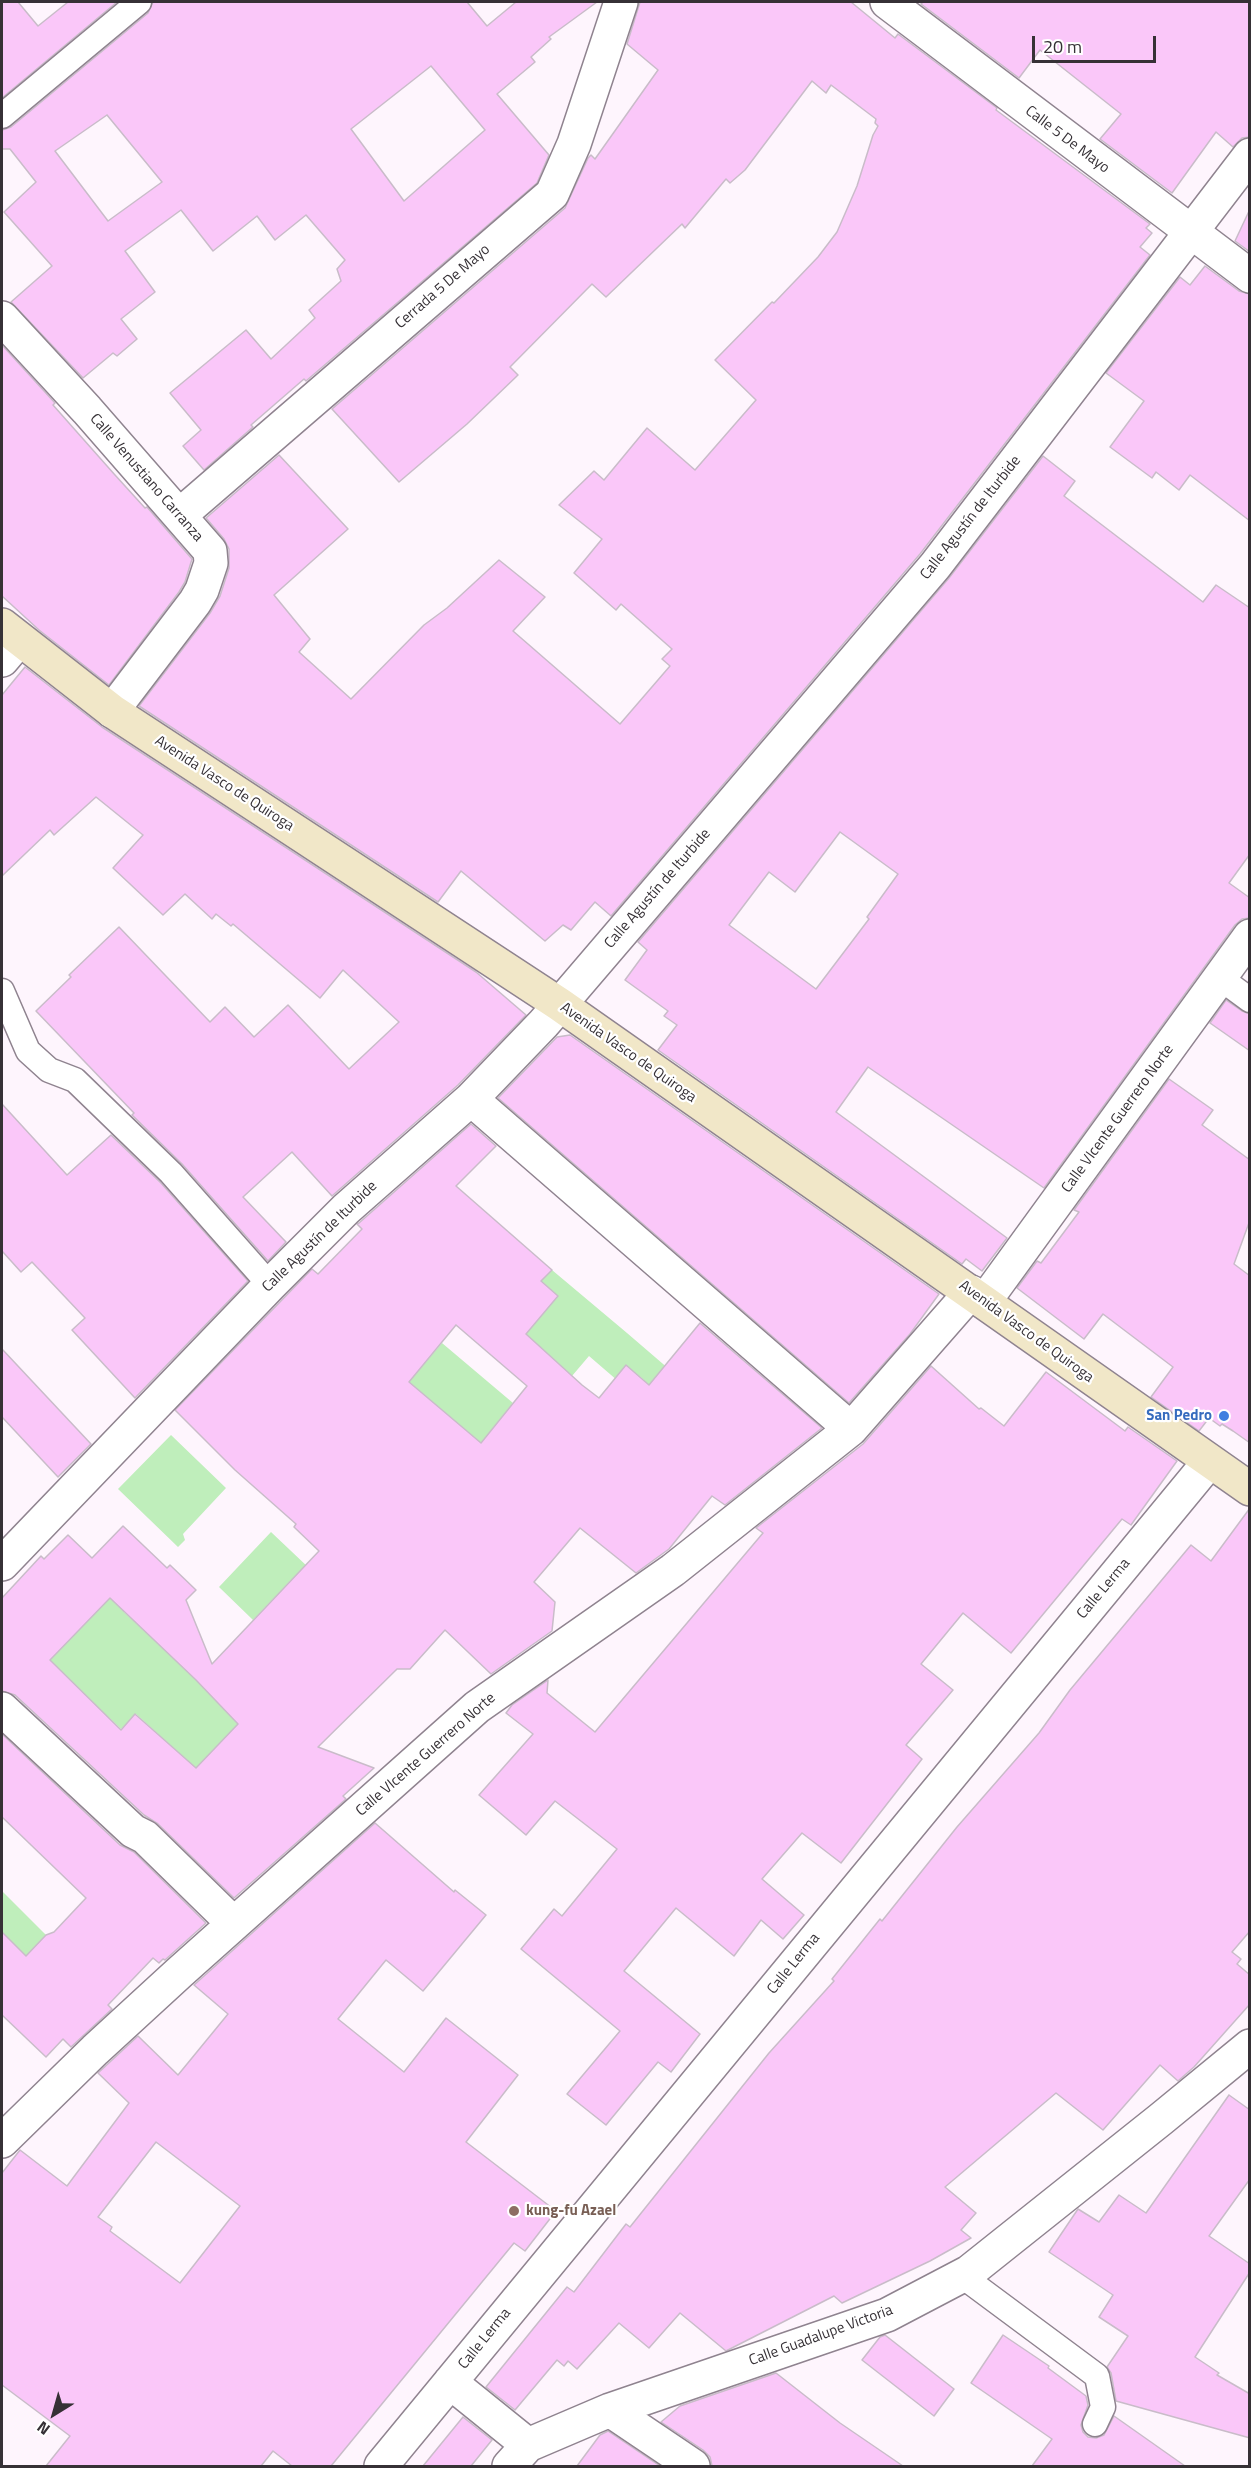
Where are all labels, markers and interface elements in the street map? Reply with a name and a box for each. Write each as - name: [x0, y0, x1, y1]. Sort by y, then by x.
- scale bar: [1035, 24, 1160, 62]
- text: 20 m: [1043, 33, 1082, 60]
- street label: Calle 5 De Mayo: [1021, 102, 1113, 178]
- street label: Cerrada 5 De Mayo: [392, 241, 494, 333]
- street label: Calle Venustiano Carranza: [86, 410, 206, 546]
- street label: Calle Agustín de Iturbide: [917, 452, 1025, 584]
- street label: Avenida Vasco de Quiroga: [151, 732, 297, 836]
- street label: Calle Agustín de Iturbide: [601, 826, 715, 952]
- street label: Avenida Vasco de Quiroga: [556, 999, 700, 1107]
- street label: Calle VIcente Guerrero Norte: [1058, 1041, 1178, 1197]
- street label: Calle Agustín de Iturbide: [259, 1178, 381, 1296]
- street label: Avenida Vasco de Quiroga: [955, 1277, 1097, 1387]
- place label: San Pedro: [1146, 1407, 1212, 1425]
- marker: San Pedro: [1217, 1409, 1231, 1423]
- street label: Calle Lerma: [1074, 1555, 1134, 1623]
- street label: Calle VIcente Guerrero Norte: [353, 1690, 499, 1820]
- street label: Calle Lerma: [764, 1930, 824, 1998]
- place label: kung-fu Azael: [526, 2202, 616, 2220]
- marker: kung-fu Azael: [507, 2204, 521, 2218]
- street label: Calle Guadalupe Victoria: [747, 2302, 895, 2370]
- street label: Calle Lerma: [455, 2305, 515, 2373]
- north arrow: [24, 2384, 84, 2444]
- text: N: [32, 2415, 55, 2441]

